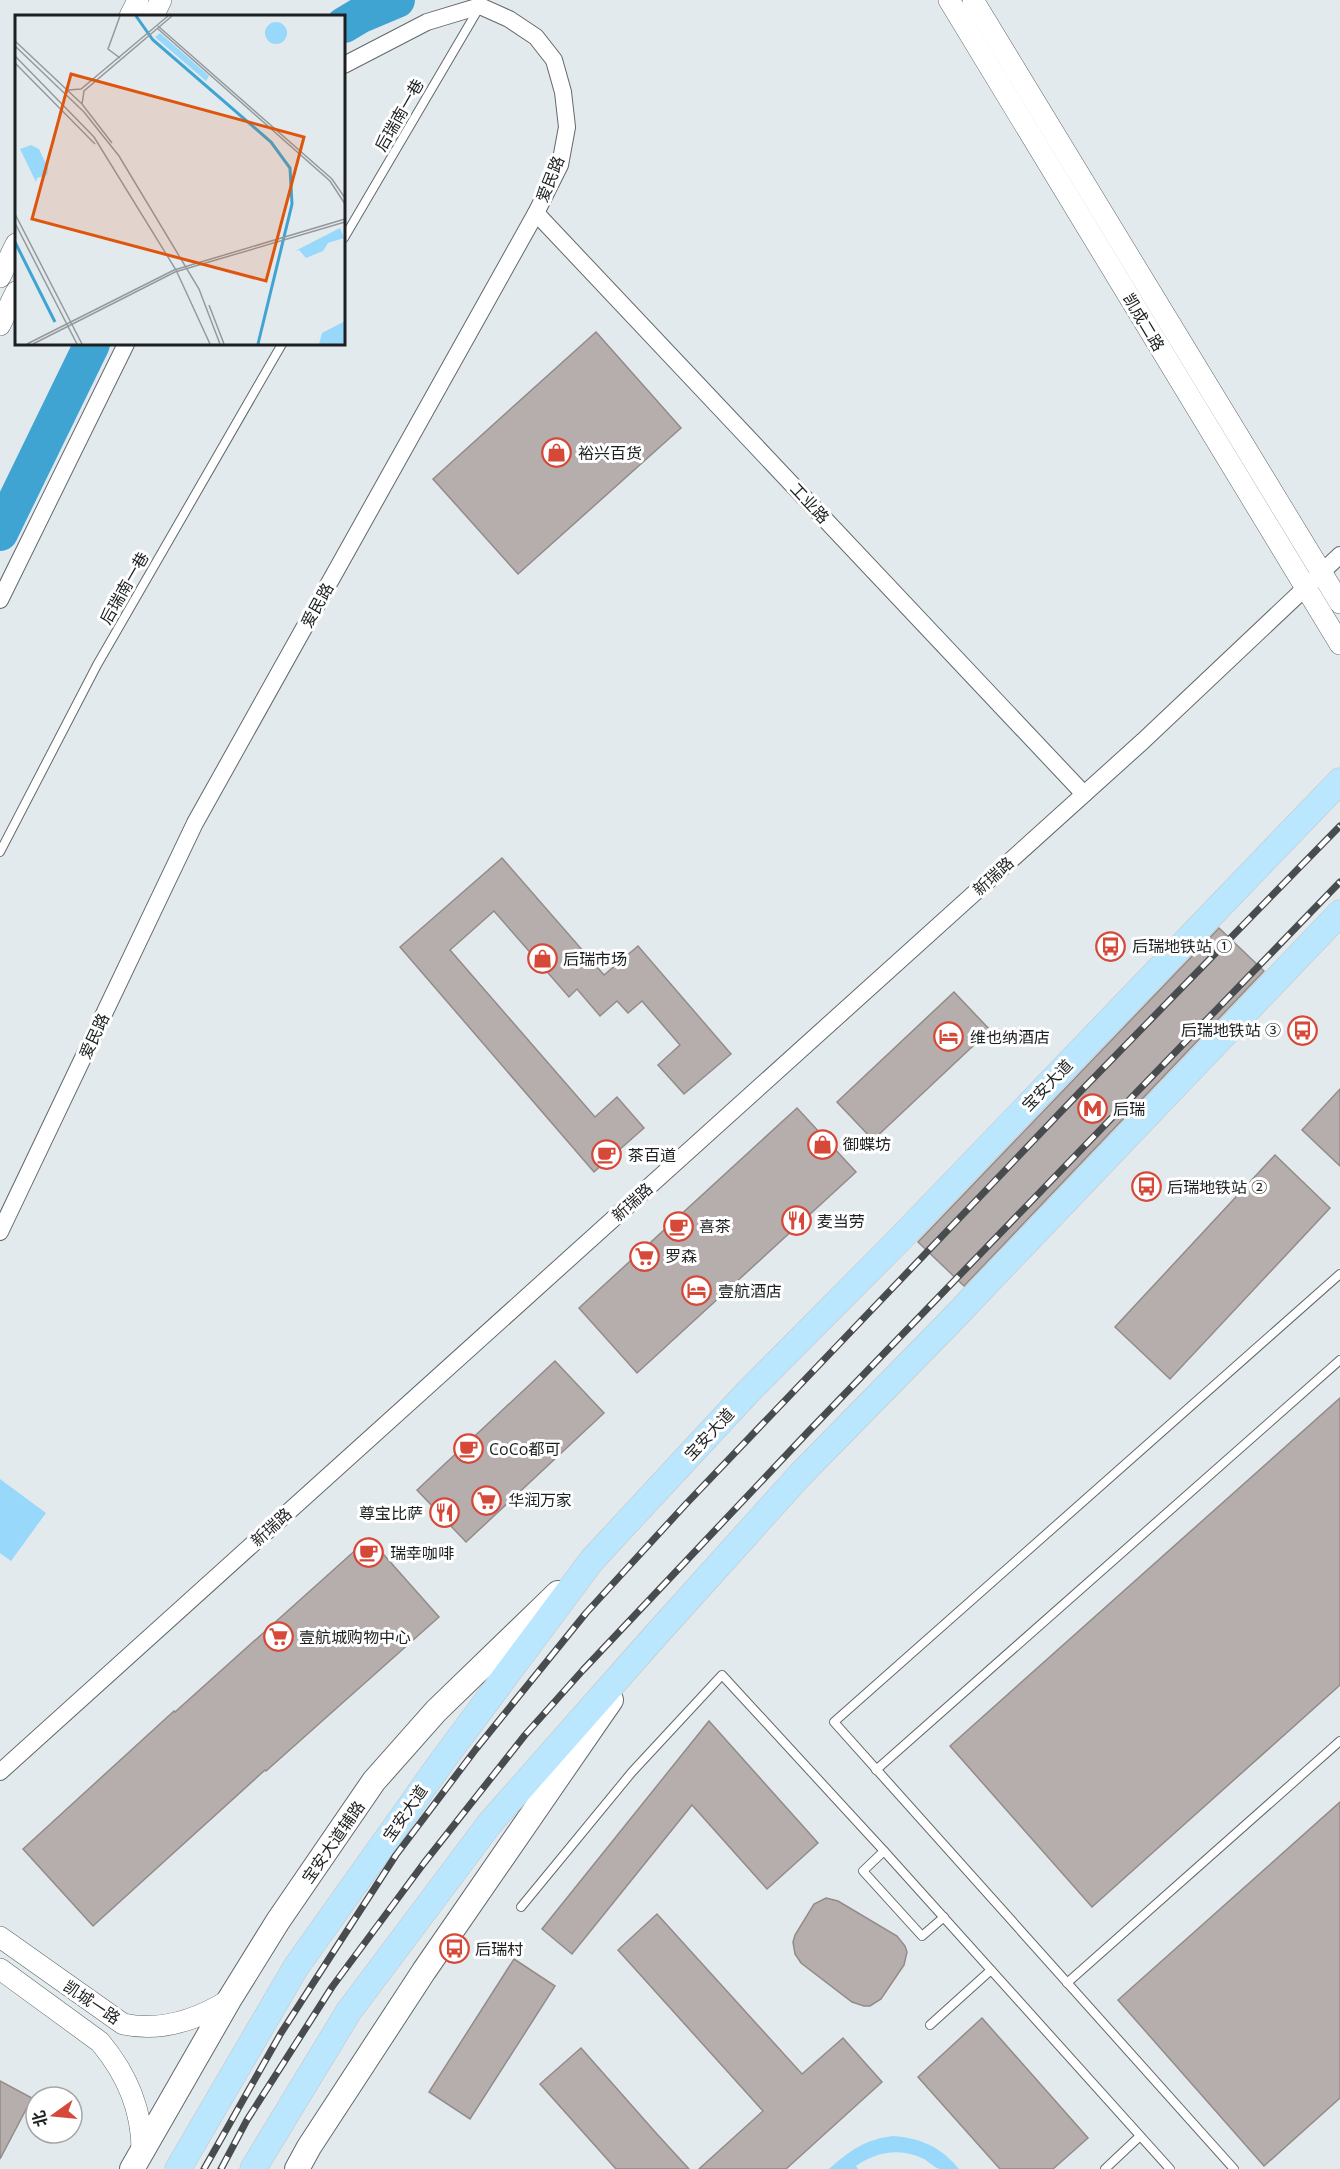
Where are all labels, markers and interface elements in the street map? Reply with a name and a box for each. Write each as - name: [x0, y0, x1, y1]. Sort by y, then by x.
- inset map: [15, 15, 345, 345]
- street label: 后瑞南一巷: [369, 75, 429, 155]
- street label: 爱民路: [531, 153, 569, 205]
- street label: 凯成二路: [1118, 289, 1170, 355]
- shop icon: 裕兴百货: [541, 437, 573, 469]
- place label: 裕兴百货: [578, 442, 642, 464]
- street label: 工业路: [786, 478, 834, 528]
- street label: 后瑞南一巷: [94, 548, 154, 628]
- street label: 爱民路: [296, 579, 338, 631]
- street label: 新瑞路: [968, 852, 1018, 900]
- bus stop icon: 后瑞地铁站 ①: [1095, 930, 1127, 962]
- place label: 后瑞地铁站 ①: [1132, 935, 1232, 957]
- shop icon: 后瑞市场: [526, 943, 558, 975]
- place label: 后瑞市场: [563, 948, 627, 970]
- street label: 爱民路: [74, 1010, 114, 1062]
- bus stop icon: 后瑞地铁站 ③: [1286, 1014, 1318, 1046]
- place label: 后瑞地铁站 ③: [1181, 1019, 1281, 1041]
- hotel icon: 维也纳酒店: [933, 1021, 965, 1053]
- place label: 维也纳酒店: [970, 1026, 1050, 1048]
- street label: 宝安大道: [1017, 1054, 1077, 1116]
- metro station icon: 后瑞: [1076, 1093, 1108, 1125]
- place label: 后瑞: [1113, 1098, 1145, 1120]
- shop icon: 御蝶坊: [806, 1128, 838, 1160]
- place label: 御蝶坊: [843, 1133, 891, 1155]
- cafe icon: 茶百道: [591, 1139, 623, 1171]
- place label: 茶百道: [628, 1144, 676, 1166]
- bus stop icon: 后瑞地铁站 ②: [1130, 1171, 1162, 1203]
- place label: 后瑞地铁站 ②: [1167, 1176, 1267, 1198]
- street label: 新瑞路: [607, 1178, 657, 1226]
- restaurant icon: 麦当劳: [780, 1205, 812, 1237]
- cafe icon: 喜茶: [662, 1210, 694, 1242]
- place label: 麦当劳: [817, 1210, 865, 1232]
- place label: 喜茶: [699, 1215, 731, 1237]
- supermarket icon: 罗森: [628, 1240, 660, 1272]
- place label: 罗森: [665, 1245, 697, 1267]
- hotel icon: 壹航酒店: [681, 1275, 713, 1307]
- place label: 壹航酒店: [718, 1280, 782, 1302]
- street label: 宝安大道: [679, 1403, 739, 1465]
- cafe icon: CoCo都可: [452, 1433, 484, 1465]
- place label: CoCo都可: [489, 1438, 560, 1460]
- supermarket icon: 华润万家: [471, 1484, 503, 1516]
- place label: 华润万家: [508, 1489, 572, 1511]
- restaurant icon: 尊宝比萨: [428, 1497, 460, 1529]
- place label: 尊宝比萨: [359, 1502, 423, 1524]
- street label: 新瑞路: [246, 1503, 296, 1551]
- cafe icon: 瑞幸咖啡: [353, 1537, 385, 1569]
- place label: 瑞幸咖啡: [390, 1542, 454, 1564]
- supermarket icon: 壹航城购物中心: [262, 1621, 294, 1653]
- place label: 壹航城购物中心: [299, 1626, 411, 1648]
- street label: 宝安大道: [378, 1780, 432, 1846]
- street label: 宝安大道辅路: [296, 1796, 370, 1888]
- bus stop icon: 后瑞村: [438, 1933, 470, 1965]
- place label: 后瑞村: [475, 1938, 523, 1960]
- street label: 凯城一路: [59, 1975, 125, 2029]
- north arrow: [24, 2085, 84, 2145]
- text: 北: [27, 2108, 52, 2129]

